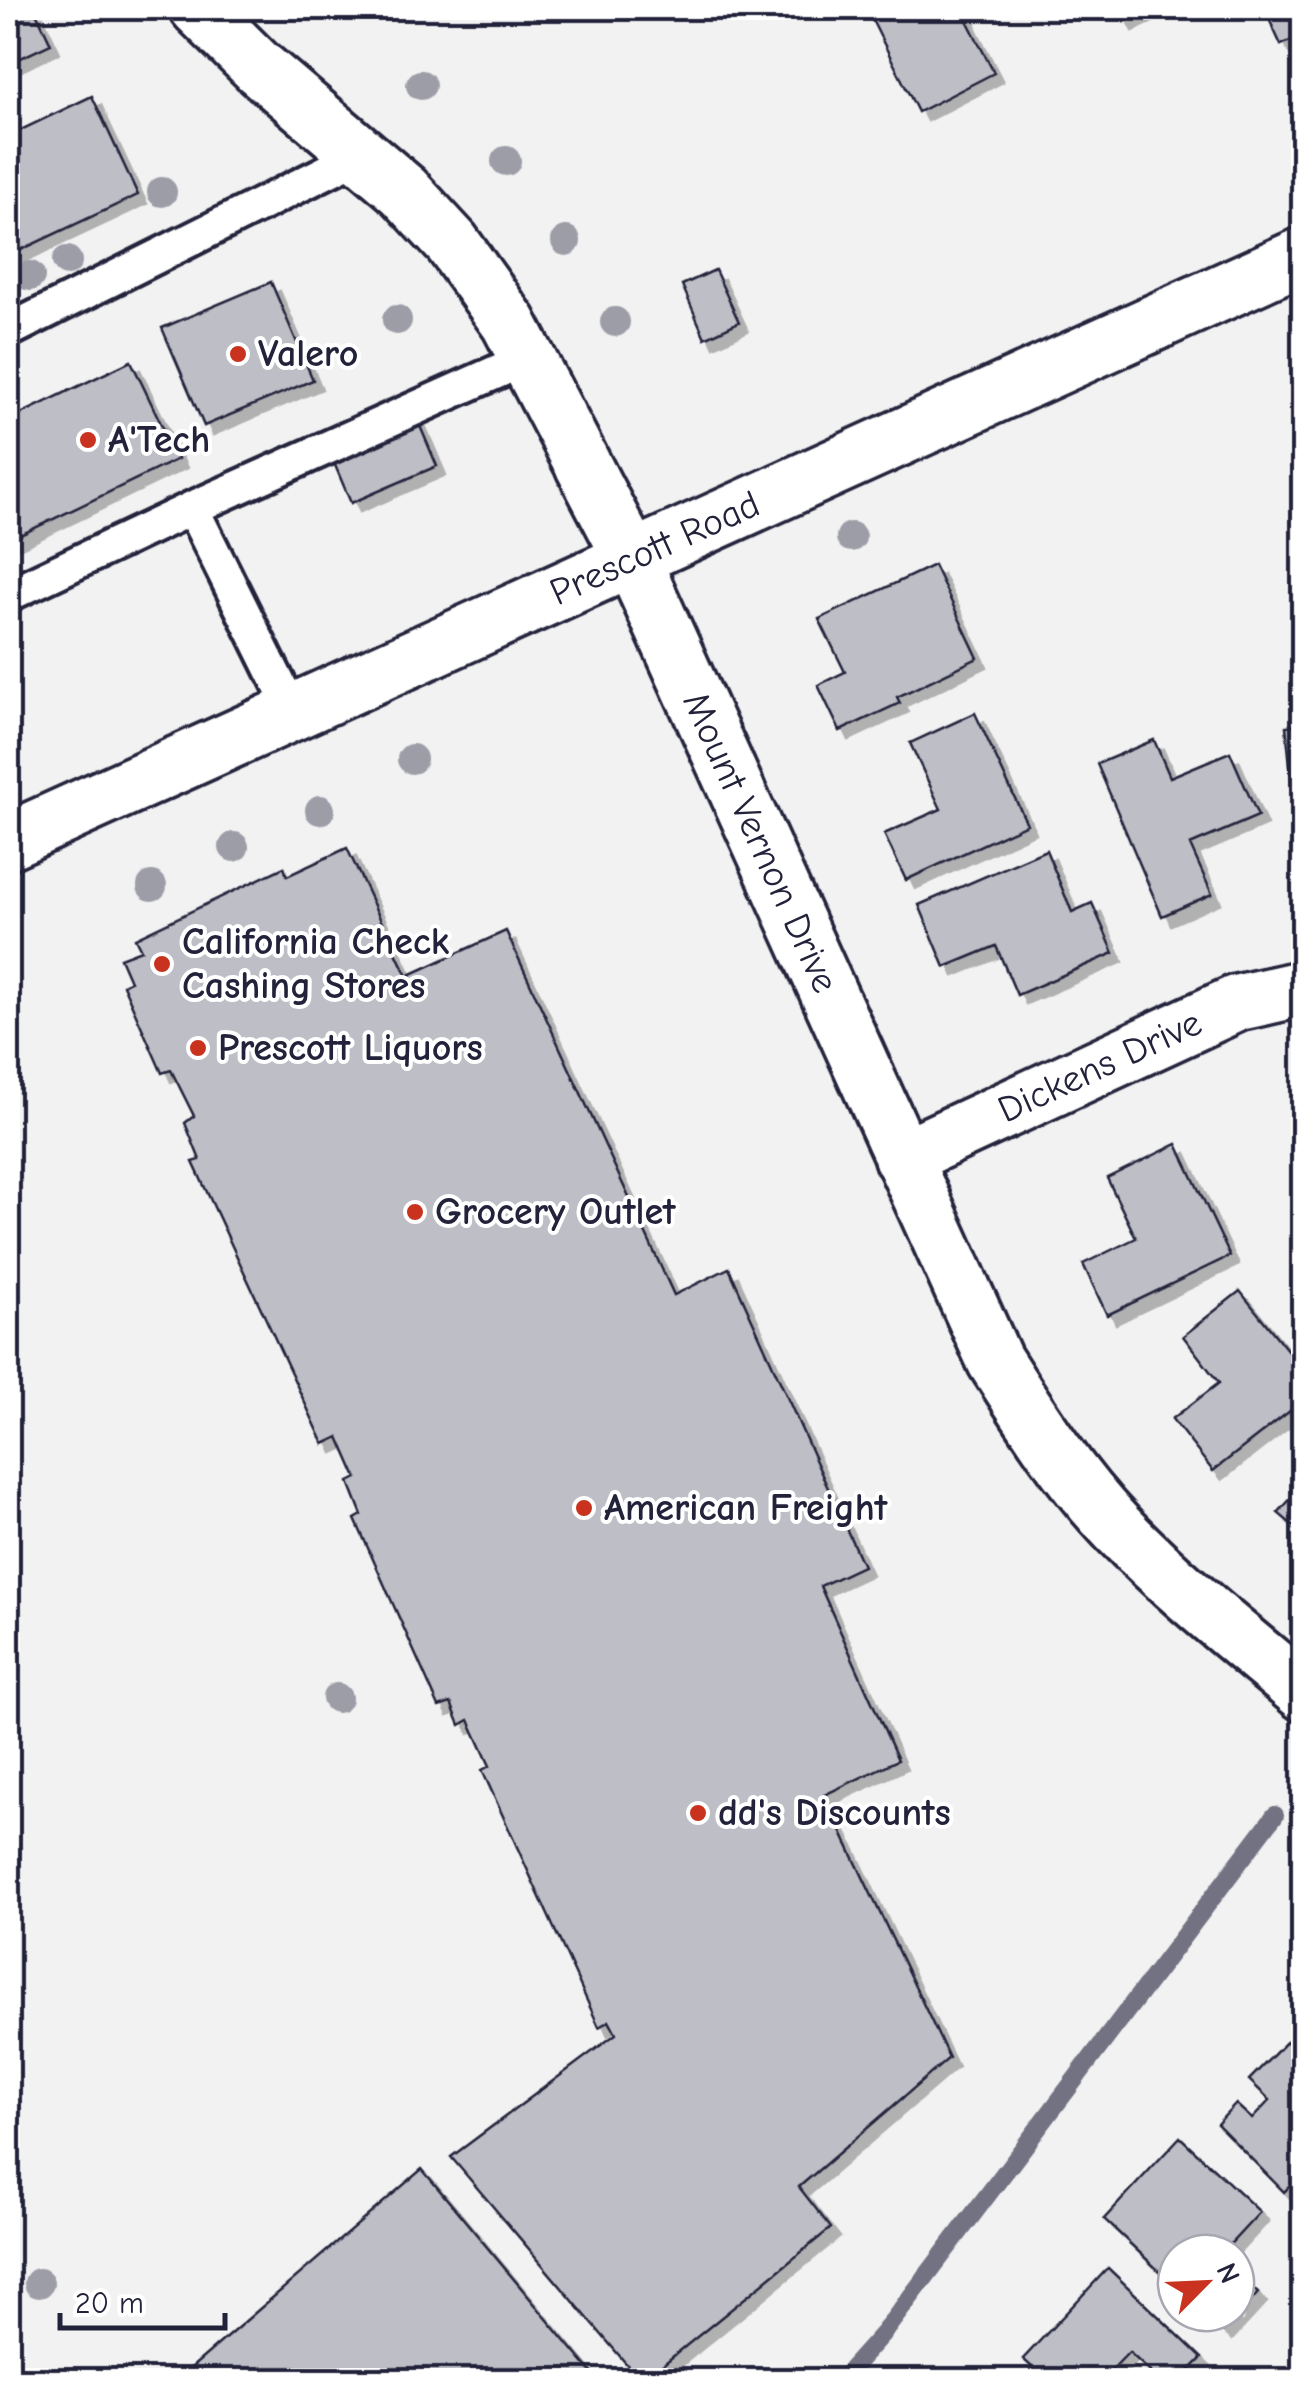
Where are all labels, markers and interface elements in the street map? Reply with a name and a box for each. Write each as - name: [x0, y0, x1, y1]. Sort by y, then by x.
- place label: Valero: [258, 332, 358, 376]
- marker: Valero: [227, 343, 249, 365]
- place label: A'Tech: [108, 418, 210, 462]
- marker: A'Tech: [77, 429, 99, 451]
- street label: Prescott Road: [543, 482, 767, 615]
- street label: Mount Vernon Drive: [673, 685, 847, 1000]
- place label: California Check Cashing Stores: [182, 920, 450, 1008]
- marker: California Check Cashing Stores: [151, 953, 173, 975]
- street label: Dickens Drive: [991, 1001, 1208, 1132]
- place label: Prescott Liquors: [218, 1026, 483, 1070]
- marker: Prescott Liquors: [187, 1037, 209, 1059]
- place label: Grocery Outlet: [435, 1190, 676, 1234]
- marker: Grocery Outlet: [404, 1201, 426, 1223]
- place label: American Freight: [604, 1486, 888, 1530]
- marker: American Freight: [573, 1497, 595, 1519]
- place label: dd's Discounts: [718, 1791, 951, 1835]
- marker: dd's Discounts: [687, 1802, 709, 1824]
- north arrow: [1156, 2233, 1256, 2333]
- text: N: [1210, 2258, 1246, 2288]
- scale bar: [60, 2268, 225, 2330]
- text: 20 m: [75, 2286, 144, 2321]

